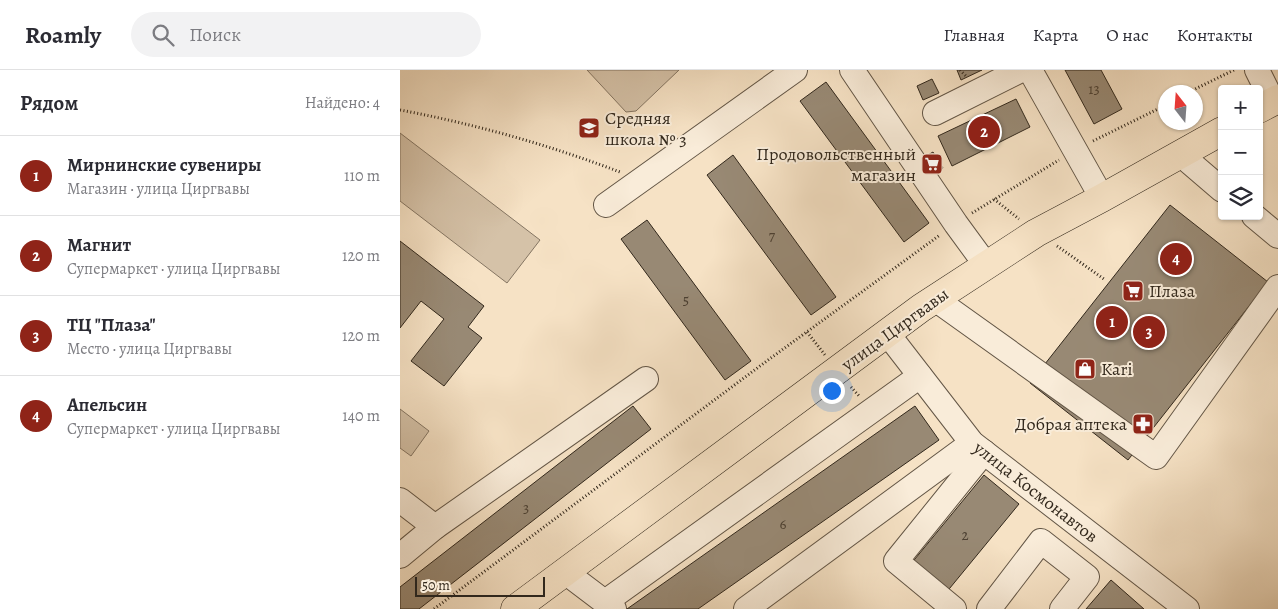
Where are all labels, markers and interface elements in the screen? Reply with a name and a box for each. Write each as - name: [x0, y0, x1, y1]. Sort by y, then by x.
- search box: [131, 12, 481, 57]
- text: Roamly: [25, 19, 101, 51]
- icon: search: [149, 21, 177, 49]
- text: Поиск: [189, 22, 241, 48]
- text: Главная: [944, 23, 1005, 47]
- text: Карта: [1033, 23, 1078, 47]
- text: О нас: [1106, 23, 1149, 47]
- text: Контакты: [1177, 23, 1253, 47]
- house number: 13: [1088, 79, 1100, 99]
- north arrow: [1158, 85, 1203, 130]
- map controls: [1218, 85, 1263, 220]
- button: +: [1218, 85, 1263, 130]
- text: Рядом: [20, 89, 78, 117]
- text: Найдено: 4: [305, 92, 380, 114]
- place label: Средняя школа № 3: [605, 106, 687, 151]
- pin: 2: [968, 113, 1000, 151]
- school or university icon: Средняя школа № 3: [577, 116, 601, 140]
- button: −: [1218, 130, 1263, 175]
- place label: Продовольственный магазин: [756, 142, 916, 187]
- text: Мирнинские сувениры: [67, 152, 261, 178]
- supermarket icon: Продовольственный магазин: [920, 152, 944, 176]
- text: 1: [33, 165, 39, 187]
- text: 110 m: [344, 165, 380, 187]
- button: layers: [1218, 175, 1263, 220]
- text: Магазин · улица Циргвавы: [67, 178, 250, 200]
- house number: 7: [769, 226, 776, 246]
- text: Магнит: [67, 232, 131, 258]
- pin: 4: [1160, 240, 1192, 278]
- text: 2: [32, 245, 40, 267]
- text: 120 m: [342, 245, 380, 267]
- text: Супермаркет · улица Циргвавы: [67, 258, 280, 280]
- supermarket icon: Плаза: [1121, 279, 1145, 303]
- place label: Плаза: [1149, 279, 1196, 303]
- street label: улица Циргвавы: [836, 282, 954, 377]
- house number: 5: [683, 290, 689, 310]
- pin: 1: [1096, 303, 1128, 341]
- text: ТЦ "Плаза": [67, 312, 155, 338]
- pin: 3: [1133, 313, 1165, 351]
- text: 3: [33, 325, 39, 347]
- text: 120 m: [342, 325, 380, 347]
- text: Место · улица Циргвавы: [67, 338, 232, 360]
- shop icon: Kari: [1073, 357, 1097, 381]
- place label: Kari: [1101, 357, 1132, 381]
- your location: [819, 378, 845, 404]
- text: Апельсин: [67, 392, 147, 418]
- text: 4: [32, 405, 40, 427]
- text: 140 m: [342, 405, 380, 427]
- place label: Добрая аптека: [1015, 412, 1128, 436]
- pharmacy icon: Добрая аптека: [1131, 412, 1155, 436]
- text: Супермаркет · улица Циргвавы: [67, 418, 280, 440]
- street label: улица Космонавтов: [968, 435, 1103, 548]
- house number: 3: [523, 498, 529, 518]
- house number: 6: [780, 514, 787, 534]
- house number: 2: [961, 525, 969, 545]
- scale bar: [415, 574, 545, 597]
- text: 50 m: [422, 576, 450, 595]

